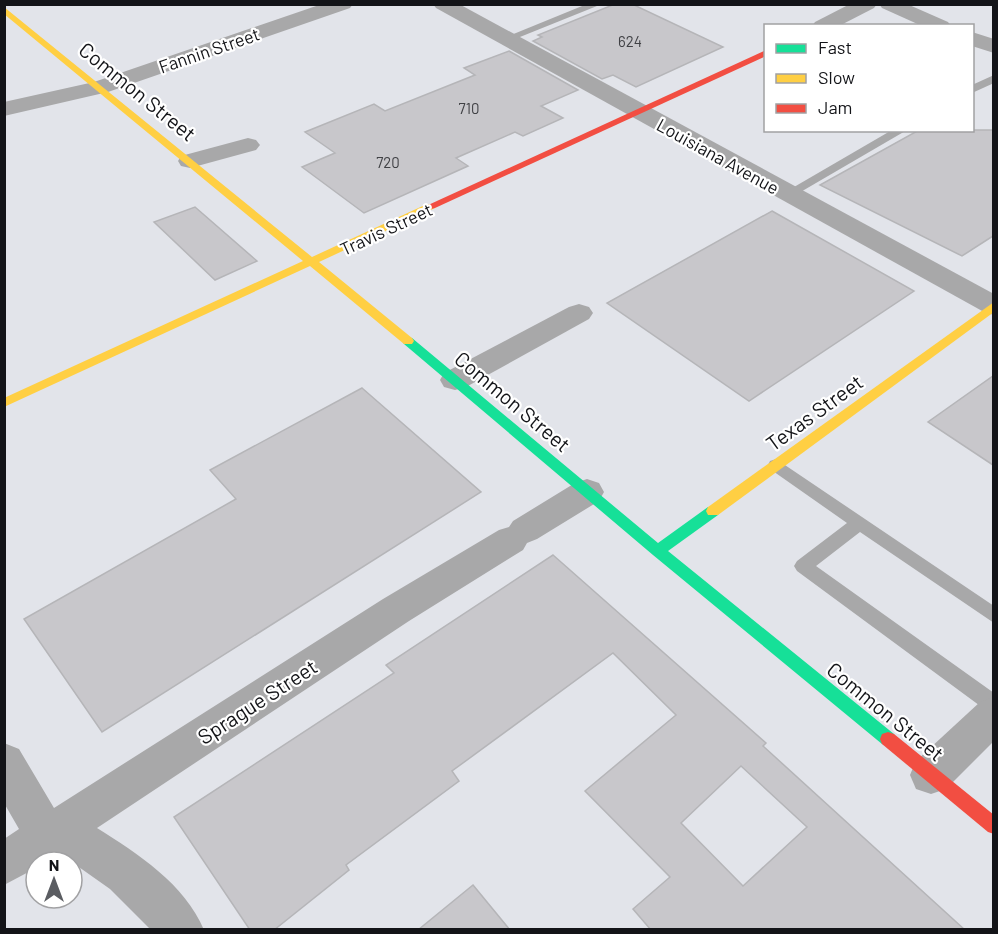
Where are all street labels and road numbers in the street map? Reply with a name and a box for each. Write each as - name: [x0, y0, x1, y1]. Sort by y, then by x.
- street label: Fannin Street: [156, 22, 262, 78]
- street label: Common Street: [75, 36, 201, 146]
- street label: Louisiana Avenue: [653, 113, 783, 199]
- street label: Travis Street: [336, 198, 436, 260]
- street label: Common Street: [450, 345, 576, 457]
- street label: Texas Street: [761, 368, 867, 456]
- street label: Sprague Street: [193, 653, 321, 749]
- street label: Common Street: [823, 656, 949, 766]

